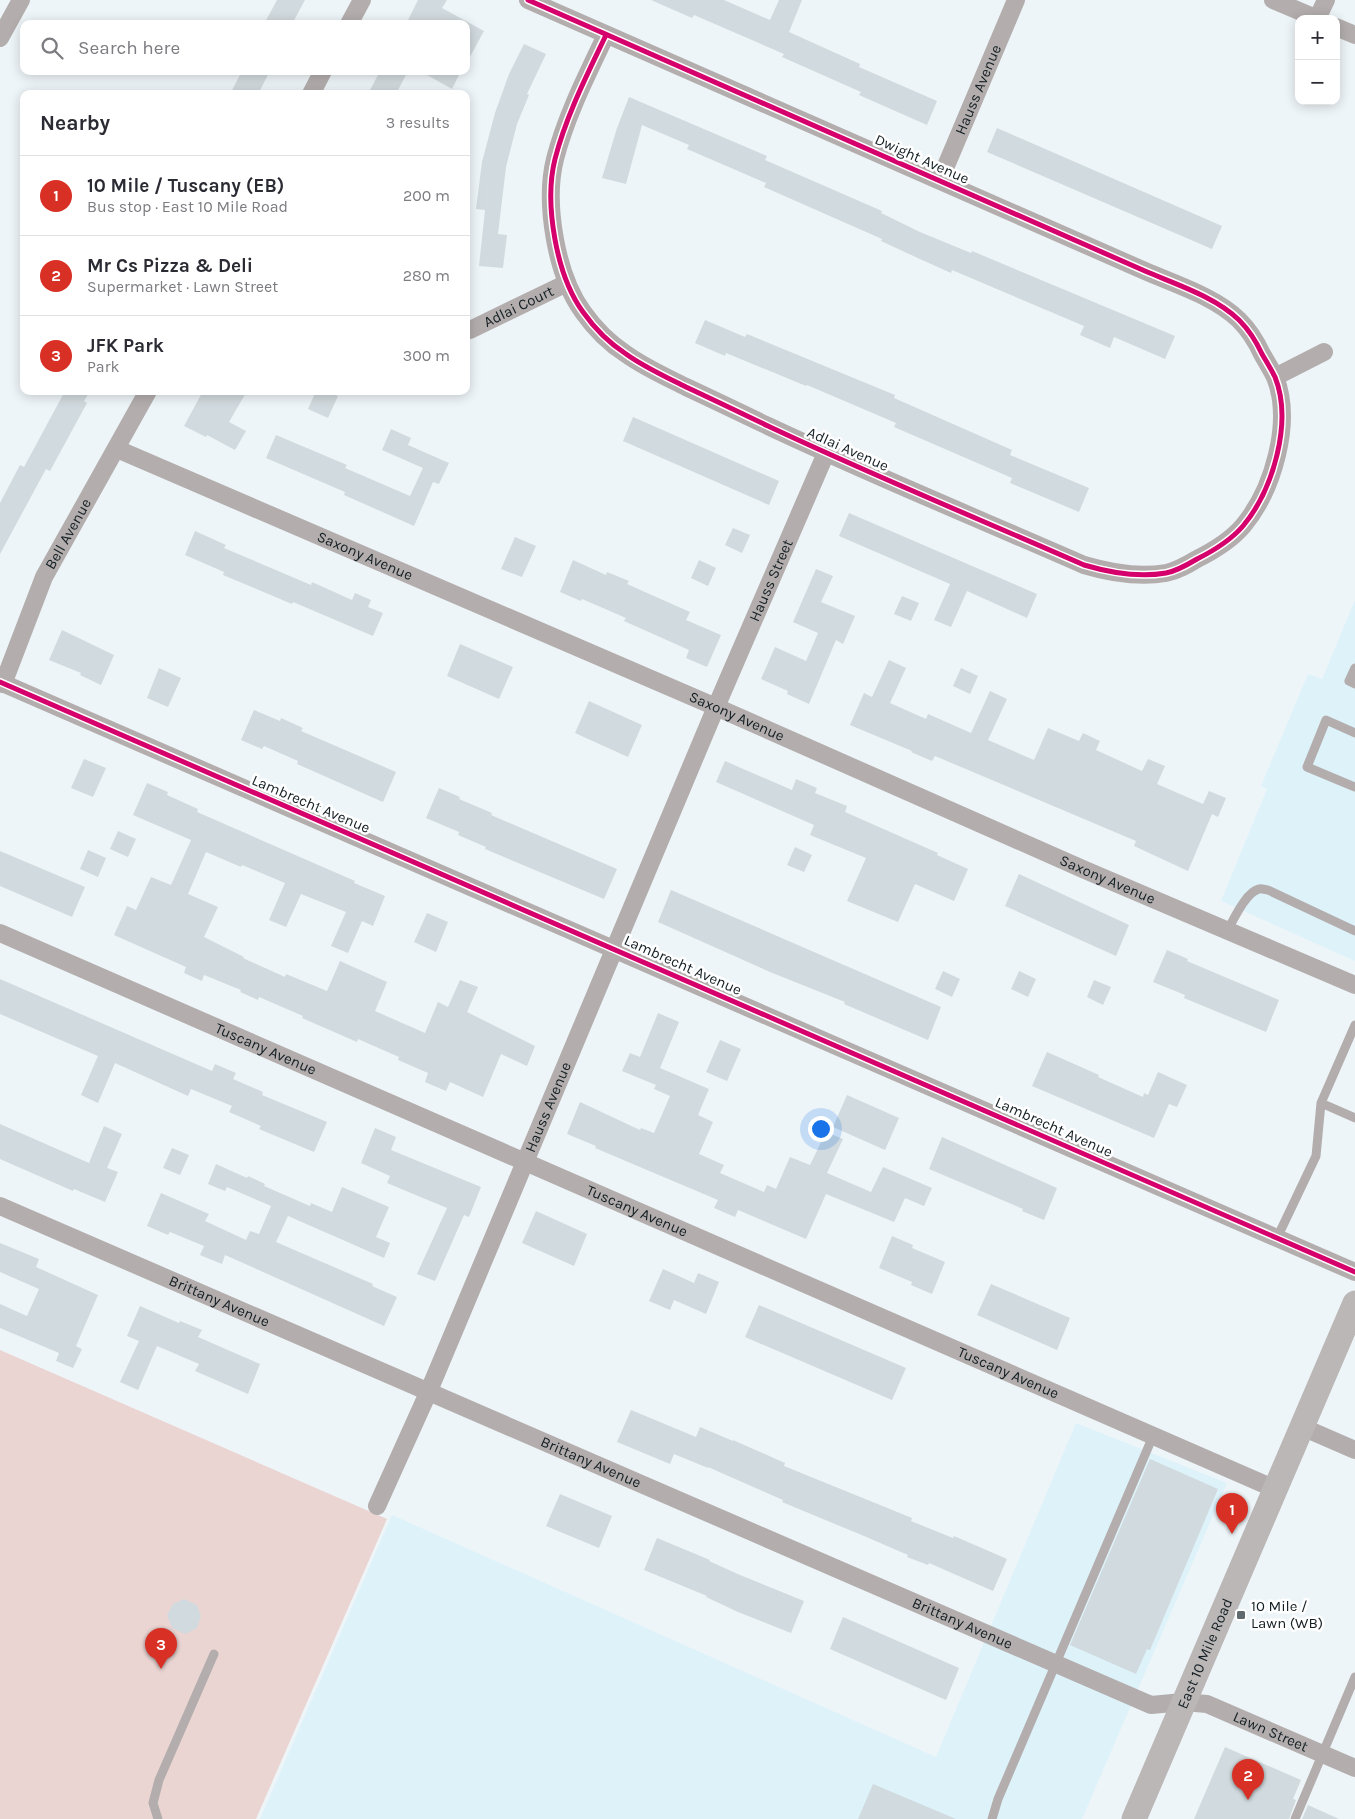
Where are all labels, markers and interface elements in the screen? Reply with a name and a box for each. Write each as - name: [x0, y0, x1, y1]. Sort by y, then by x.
- map controls: [1295, 15, 1340, 105]
- button: +: [1295, 15, 1340, 60]
- search box: [20, 20, 470, 75]
- icon: search: [38, 34, 66, 62]
- text: Search here: [78, 37, 180, 59]
- street label: Hauss Avenue: [951, 42, 1005, 138]
- button: −: [1295, 60, 1340, 105]
- text: Nearby: [40, 111, 110, 135]
- text: 3 results: [386, 113, 450, 132]
- street label: Dwight Avenue: [872, 130, 972, 188]
- text: 10 Mile / Tuscany (EB): [87, 175, 284, 197]
- text: 1: [53, 186, 59, 205]
- text: 200 m: [403, 186, 450, 205]
- text: Bus stop · East 10 Mile Road: [87, 197, 288, 216]
- text: Mr Cs Pizza & Deli: [87, 255, 253, 277]
- text: 2: [51, 266, 61, 285]
- text: 280 m: [403, 266, 450, 285]
- text: Supermarket · Lawn Street: [87, 277, 278, 296]
- street label: Adlai Court: [481, 282, 557, 331]
- text: JFK Park: [87, 335, 164, 357]
- text: 3: [51, 346, 61, 365]
- text: 300 m: [403, 346, 450, 365]
- text: Park: [87, 357, 119, 376]
- street label: Adlai Avenue: [804, 423, 892, 475]
- street label: Bell Avenue: [41, 495, 95, 572]
- street label: Saxony Avenue: [314, 527, 415, 584]
- street label: Hauss Street: [745, 536, 797, 624]
- street label: Saxony Avenue: [686, 688, 787, 745]
- street label: Lambrecht Avenue: [249, 771, 373, 837]
- street label: Saxony Avenue: [1057, 851, 1158, 908]
- street label: Lambrecht Avenue: [621, 931, 745, 999]
- street label: Tuscany Avenue: [212, 1019, 319, 1079]
- street label: Hauss Avenue: [521, 1059, 575, 1155]
- street label: Lambrecht Avenue: [992, 1093, 1116, 1161]
- your location: [808, 1116, 834, 1142]
- street label: Tuscany Avenue: [584, 1181, 690, 1241]
- street label: Brittany Avenue: [166, 1271, 272, 1331]
- street label: Tuscany Avenue: [955, 1343, 1062, 1403]
- street label: Brittany Avenue: [538, 1432, 644, 1492]
- pin: 1: [1216, 1493, 1248, 1534]
- street label: Brittany Avenue: [909, 1594, 1015, 1653]
- street label: East 10 Mile Road: [1173, 1596, 1236, 1712]
- place label: 10 Mile / Lawn (WB): [1251, 1597, 1323, 1632]
- marker: 10 Mile / Lawn (WB): [1235, 1609, 1247, 1621]
- pin: 3: [145, 1628, 177, 1669]
- street label: Lawn Street: [1230, 1707, 1311, 1756]
- pin: 2: [1232, 1759, 1264, 1800]

